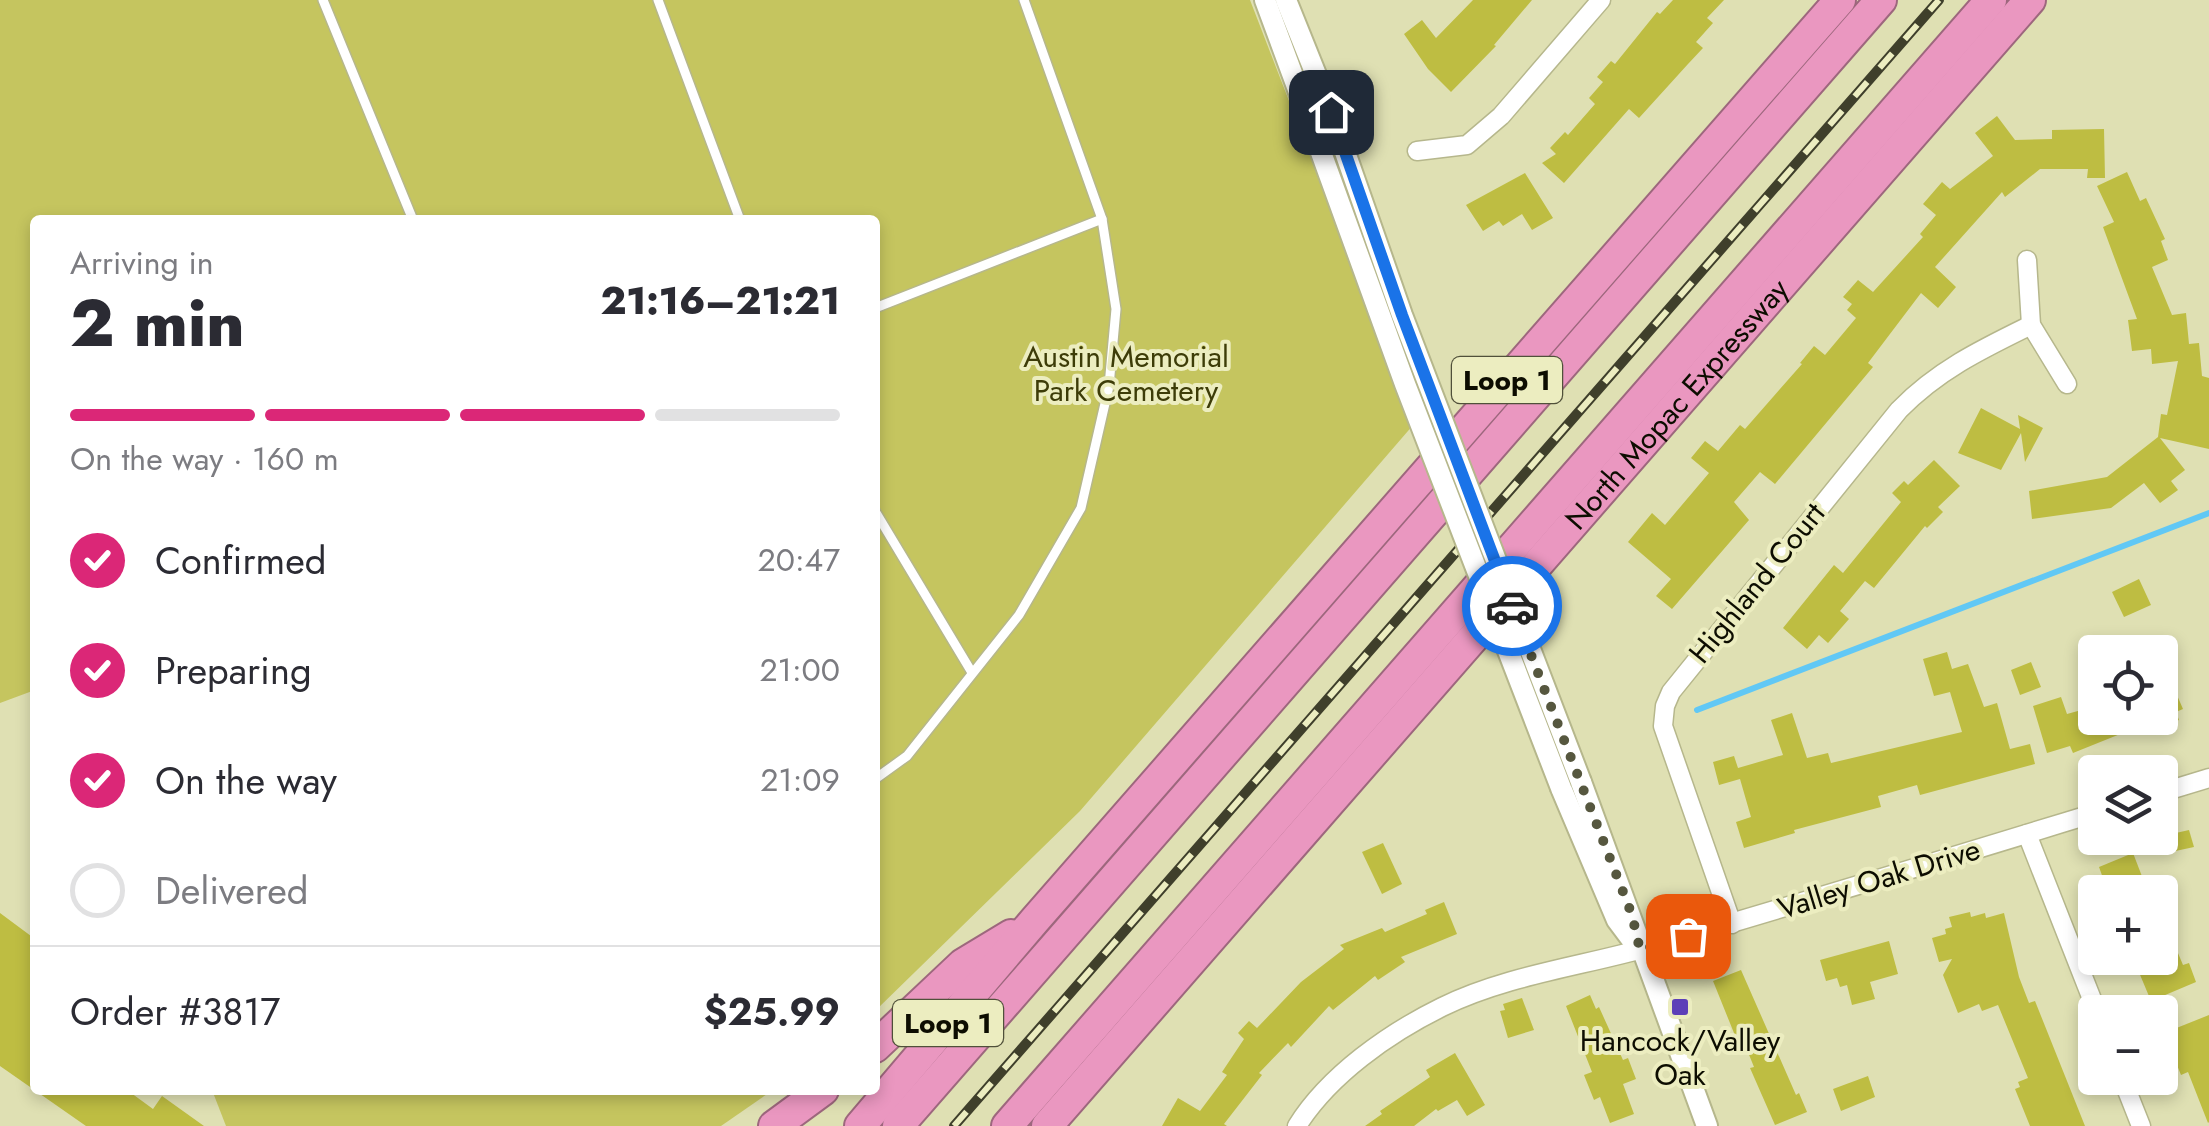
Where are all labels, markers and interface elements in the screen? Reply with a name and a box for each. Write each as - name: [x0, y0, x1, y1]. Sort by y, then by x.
- pin: [1289, 70, 1374, 155]
- icon: home: [1304, 85, 1359, 140]
- text: Arriving in: [70, 240, 214, 286]
- street label: North Mopac Expressway: [1555, 268, 1799, 539]
- text: 21:16–21:21: [600, 273, 840, 328]
- text: 2 min: [70, 276, 245, 370]
- park label: Austin Memorial Park Cemetery: [1023, 335, 1229, 412]
- road number: Loop 1: [1452, 357, 1562, 403]
- text: On the way · 160 m: [70, 436, 339, 482]
- street label: Highland Court: [1678, 493, 1835, 672]
- icon: check: [70, 533, 125, 588]
- text: Confirmed: [155, 533, 326, 588]
- text: 20:47: [758, 537, 840, 583]
- courier: [1462, 556, 1562, 656]
- icon: car: [1485, 579, 1540, 634]
- map controls: [2078, 635, 2178, 1095]
- button: locate: [2078, 635, 2178, 735]
- icon: check: [70, 643, 125, 698]
- text: Preparing: [155, 643, 312, 698]
- text: 21:00: [759, 647, 840, 693]
- icon: check: [70, 753, 125, 808]
- text: On the way: [155, 753, 337, 808]
- button: layers: [2078, 755, 2178, 855]
- text: 21:09: [760, 757, 840, 803]
- street label: Valley Oak Drive: [1773, 827, 1985, 930]
- text: Delivered: [155, 863, 308, 918]
- button: +: [2078, 875, 2178, 975]
- pin: [1646, 894, 1731, 979]
- icon: bag: [1661, 909, 1716, 964]
- text: Order #3817: [70, 984, 280, 1039]
- text: $25.99: [704, 984, 840, 1039]
- button: −: [2078, 995, 2178, 1095]
- marker: Hancock/Valley Oak: [1669, 996, 1691, 1018]
- road number: Loop 1: [893, 1000, 1003, 1046]
- place label: Hancock/Valley Oak: [1580, 1019, 1781, 1096]

